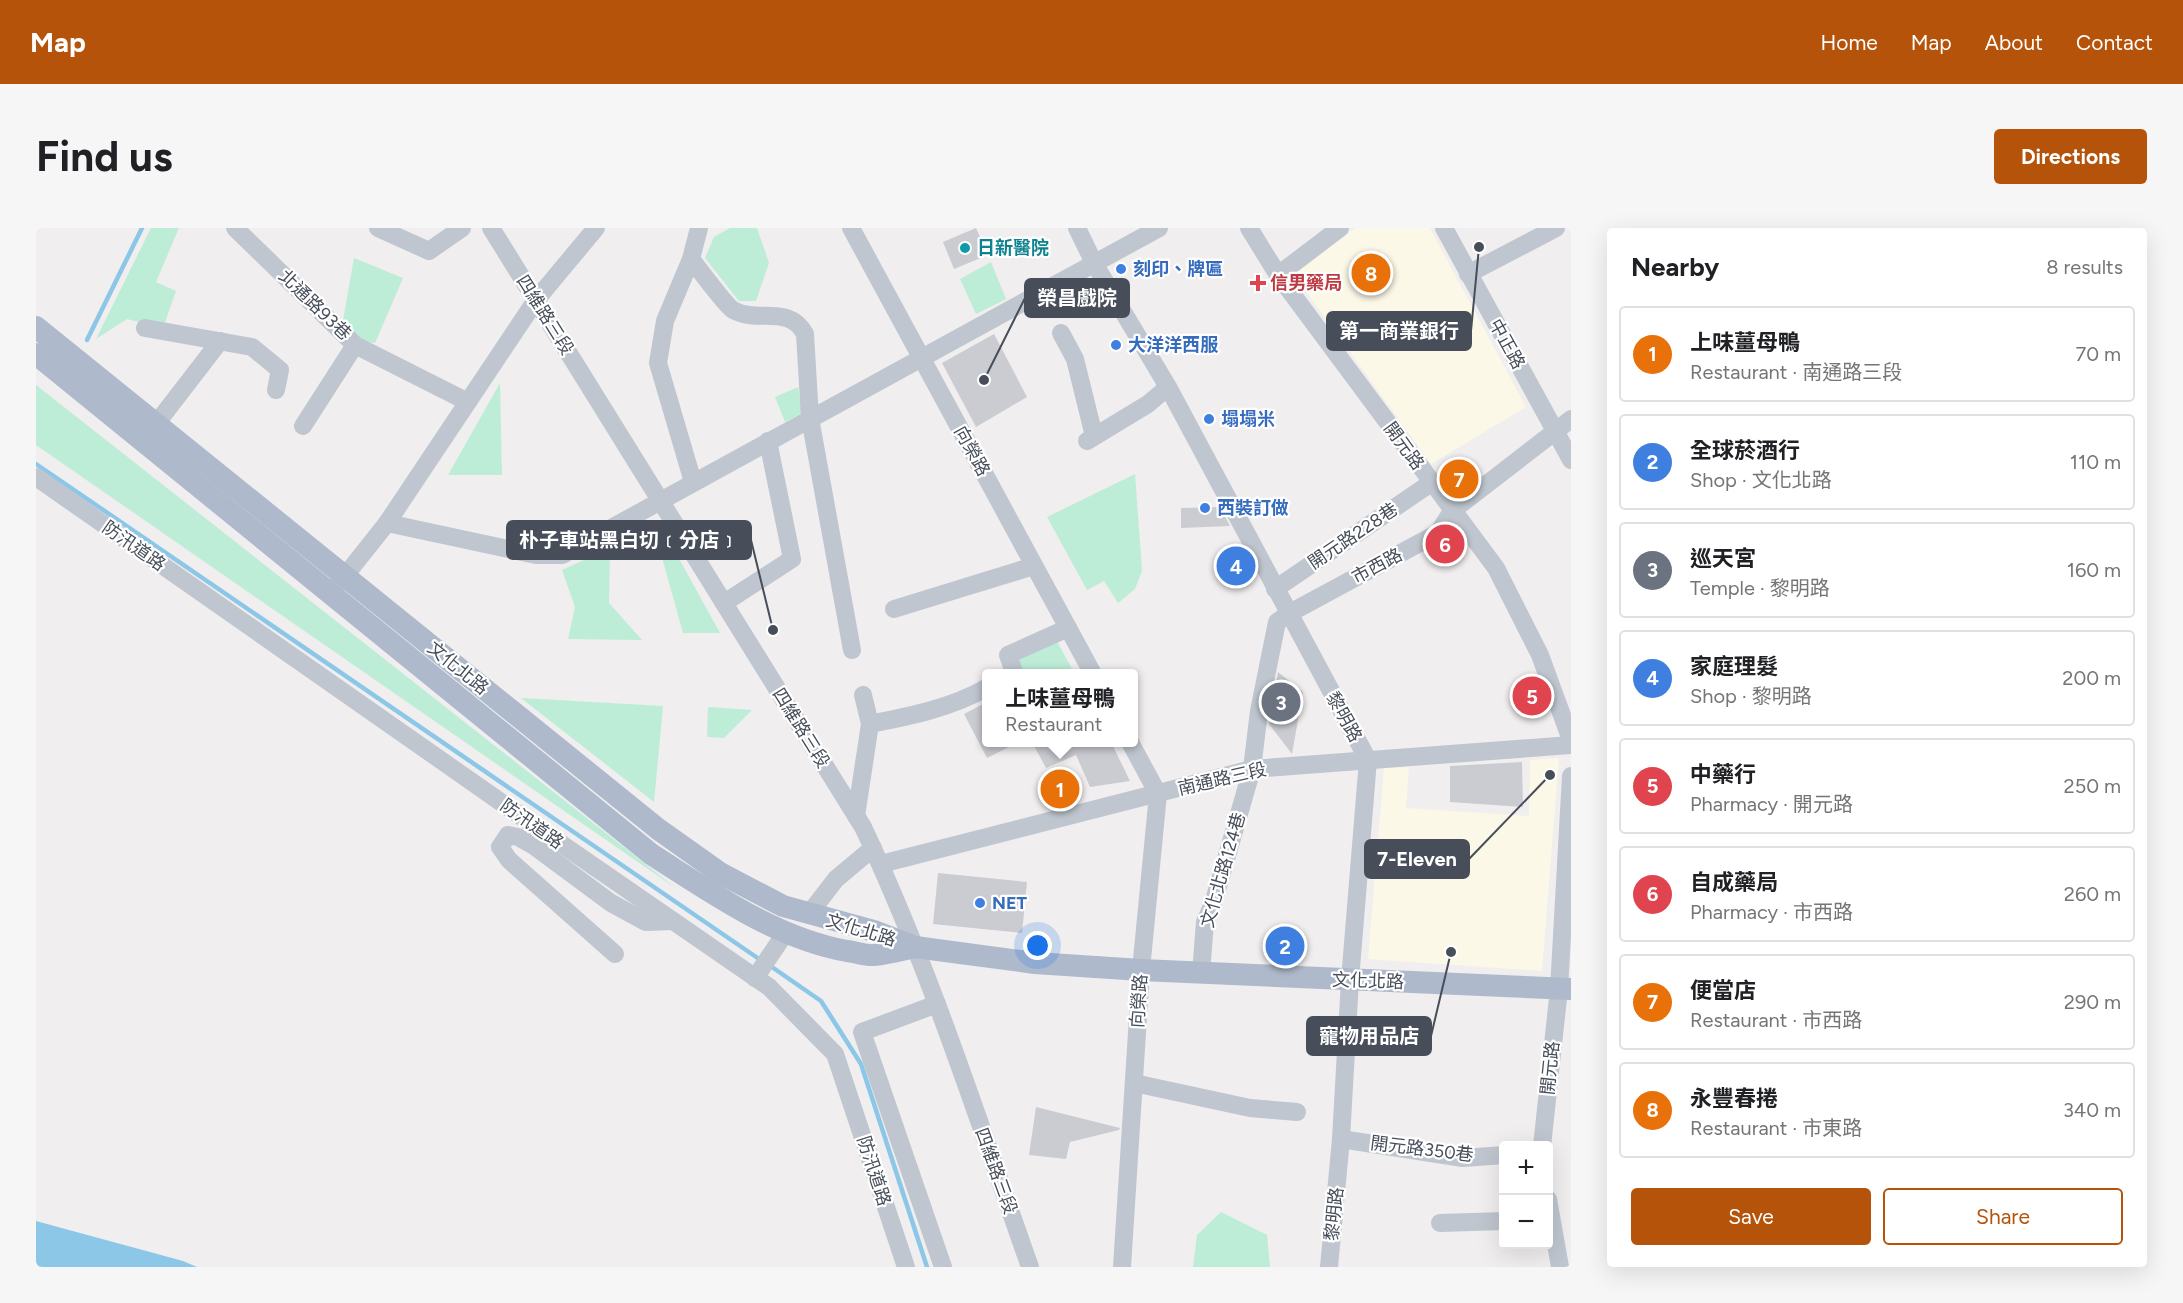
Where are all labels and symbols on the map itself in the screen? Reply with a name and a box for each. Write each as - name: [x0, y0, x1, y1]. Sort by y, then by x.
- place label: 日新醫院: [977, 237, 1049, 259]
- marker: 日新醫院: [958, 241, 972, 255]
- pin: 8: [1352, 250, 1390, 296]
- place label: 刻印、牌匾: [1133, 258, 1223, 280]
- marker: 刻印、牌匾: [1114, 262, 1128, 276]
- street label: 北通路93巷: [274, 265, 356, 345]
- street label: 四維路三段: [512, 271, 578, 359]
- place label: 信男藥局: [1270, 272, 1342, 294]
- marker: 信男藥局: [1251, 276, 1265, 290]
- callout: 榮昌戲院: [1025, 279, 1129, 317]
- text: 榮昌戲院: [1037, 286, 1117, 310]
- callout: 第一商業銀行: [1327, 312, 1471, 350]
- street label: 中正路: [1484, 315, 1530, 373]
- text: 第一商業銀行: [1339, 319, 1459, 343]
- place label: 大洋洋西服: [1128, 334, 1219, 356]
- marker: 大洋洋西服: [1109, 338, 1123, 352]
- place label: 塌塌米: [1221, 408, 1275, 430]
- marker: 塌塌米: [1202, 412, 1216, 426]
- street label: 開元路: [1379, 418, 1429, 474]
- street label: 向榮路: [949, 422, 995, 480]
- pin: 7: [1440, 456, 1478, 502]
- place label: 西裝訂做: [1217, 497, 1289, 519]
- street label: 開元路228巷: [1304, 498, 1402, 574]
- marker: 西裝訂做: [1198, 501, 1212, 515]
- street label: 防汛道路: [98, 516, 170, 576]
- callout: 朴子車站黑白切﹝分店﹞: [507, 521, 751, 559]
- pin: 6: [1426, 522, 1464, 566]
- text: 朴子車站黑白切﹝分店﹞: [519, 528, 739, 552]
- pin: 4: [1216, 544, 1256, 588]
- street label: 市西路: [1348, 544, 1406, 588]
- street label: 文化北路: [423, 637, 493, 699]
- pin: 5: [1512, 674, 1552, 718]
- pin: 3: [1262, 680, 1300, 724]
- street label: 四維路三段: [768, 684, 834, 772]
- street label: 黎明路: [1321, 688, 1367, 746]
- street label: 南通路三段: [1176, 758, 1268, 800]
- pin: 1: [1040, 766, 1080, 812]
- street label: 防汛道路: [496, 794, 568, 854]
- street label: 文化北路124巷: [1196, 810, 1250, 930]
- callout: 7-Eleven: [1365, 840, 1469, 878]
- text: 7-Eleven: [1377, 847, 1457, 871]
- place label: NET: [992, 892, 1028, 914]
- marker: NET: [973, 896, 987, 910]
- street label: 文化北路: [823, 909, 899, 951]
- pin: 2: [1266, 924, 1304, 968]
- your location: [1023, 931, 1052, 960]
- street label: 文化北路: [1332, 969, 1404, 993]
- street label: 向榮路: [1126, 973, 1152, 1029]
- callout: 寵物用品店: [1307, 1017, 1431, 1055]
- text: 寵物用品店: [1319, 1024, 1419, 1048]
- street label: 開元路: [1536, 1040, 1564, 1096]
- street label: 四維路三段: [970, 1125, 1022, 1217]
- street label: 開元路350巷: [1369, 1132, 1475, 1166]
- street label: 防汛道路: [852, 1133, 896, 1209]
- street label: 黎明路: [1320, 1186, 1348, 1242]

